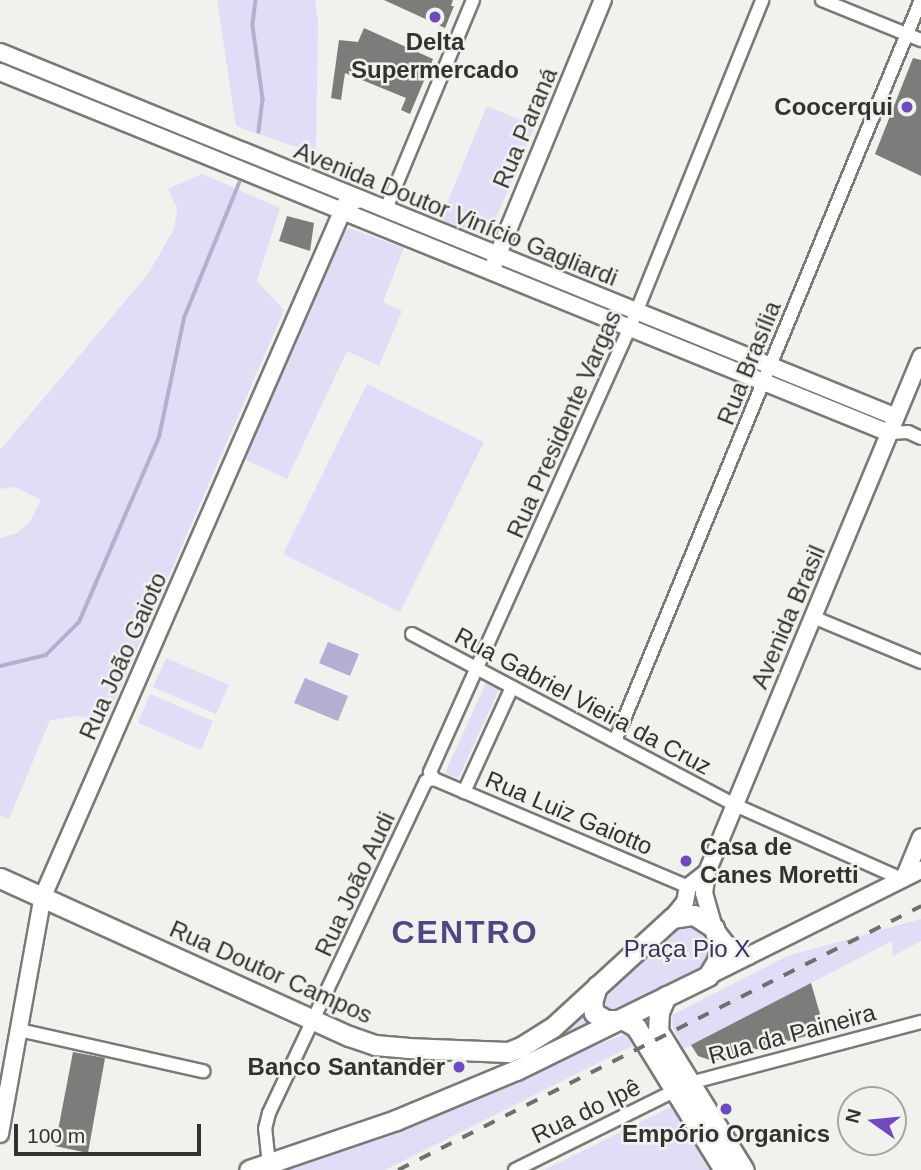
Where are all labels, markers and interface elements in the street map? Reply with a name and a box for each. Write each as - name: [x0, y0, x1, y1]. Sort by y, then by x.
- marker: Delta Supermercado: [427, 9, 443, 25]
- place label: Delta Supermercado: [351, 28, 519, 84]
- street label: Rua Paraná: [487, 63, 563, 193]
- place label: Coocerqui: [774, 93, 893, 121]
- marker: Coocerqui: [899, 99, 915, 115]
- street label: Avenida Doutor Vinício Gagliardi: [290, 136, 622, 292]
- street label: Rua Brasília: [711, 297, 787, 429]
- street label: Rua Presidente Vargas: [501, 306, 627, 542]
- street label: Avenida Brasil: [745, 541, 831, 693]
- street label: Rua João Gaioto: [73, 568, 173, 744]
- street label: Rua Gabriel Vieira da Cruz: [450, 621, 716, 781]
- street label: Rua Luiz Gaiotto: [481, 765, 657, 861]
- street label: Rua João Audi: [309, 807, 401, 961]
- place label: Casa de Canes Moretti: [700, 833, 859, 889]
- marker: Casa de Canes Moretti: [678, 853, 694, 869]
- district label: CENTRO: [392, 913, 538, 951]
- street label: Rua Doutor Campos: [165, 914, 377, 1030]
- park label: Praça Pio X: [624, 935, 750, 963]
- street label: Rua da Paineira: [705, 998, 879, 1070]
- place label: Banco Santander: [248, 1053, 445, 1081]
- marker: Banco Santander: [451, 1059, 467, 1075]
- street label: Rua do Ipê: [527, 1072, 645, 1150]
- north arrow: [837, 1086, 907, 1156]
- marker: Empório Organics: [718, 1101, 734, 1117]
- text: N: [841, 1107, 865, 1125]
- scale bar: [18, 1110, 205, 1154]
- place label: Empório Organics: [622, 1120, 830, 1148]
- text: 100 m: [27, 1124, 85, 1147]

